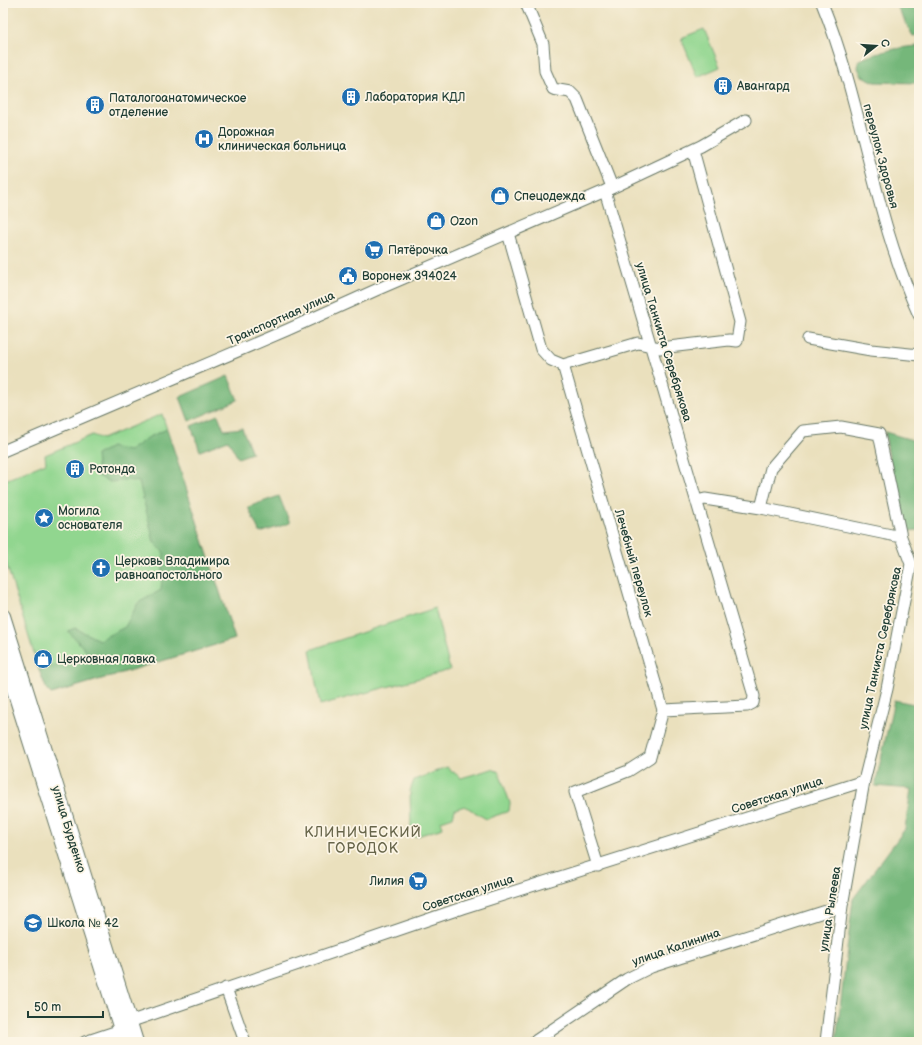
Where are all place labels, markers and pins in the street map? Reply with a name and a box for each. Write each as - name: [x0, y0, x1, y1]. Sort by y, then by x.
- building icon: Авангард: [712, 75, 734, 97]
- place label: Авангард: [736, 79, 790, 94]
- building icon: Лаборатория КДЛ: [340, 86, 362, 108]
- place label: Лаборатория КДЛ: [364, 90, 465, 105]
- place label: Паталогоанатомическое отделение: [109, 91, 247, 120]
- building icon: Паталогоанатомическое отделение: [84, 94, 106, 116]
- place label: Дорожная клиническая больница: [218, 125, 346, 154]
- hospital icon: Дорожная клиническая больница: [193, 128, 215, 150]
- shop icon: Спецодежда: [489, 185, 511, 207]
- place label: Спецодежда: [514, 189, 585, 204]
- shop icon: Ozon: [425, 210, 447, 232]
- place label: Ozon: [450, 214, 478, 229]
- supermarket icon: Пятёрочка: [363, 239, 385, 261]
- place label: Пятёрочка: [388, 243, 448, 258]
- public building icon: Воронеж 394024: [337, 265, 359, 287]
- place label: Воронеж 394024: [362, 269, 458, 284]
- building icon: Ротонда: [64, 458, 86, 480]
- place label: Ротонда: [89, 462, 135, 477]
- place label: Могила основателя: [58, 504, 123, 533]
- place icon: Могила основателя: [33, 507, 55, 529]
- place label: Церковь Владимира равноапостольного: [115, 554, 230, 583]
- church icon: Церковь Владимира равноапостольного: [90, 557, 112, 579]
- shop icon: Церковная лавка: [32, 648, 54, 670]
- place label: Церковная лавка: [57, 652, 156, 667]
- supermarket icon: Лилия: [407, 870, 429, 892]
- place label: Лилия: [368, 874, 404, 889]
- school or university icon: Школа № 42: [22, 912, 44, 934]
- place label: Школа № 42: [47, 916, 119, 931]

